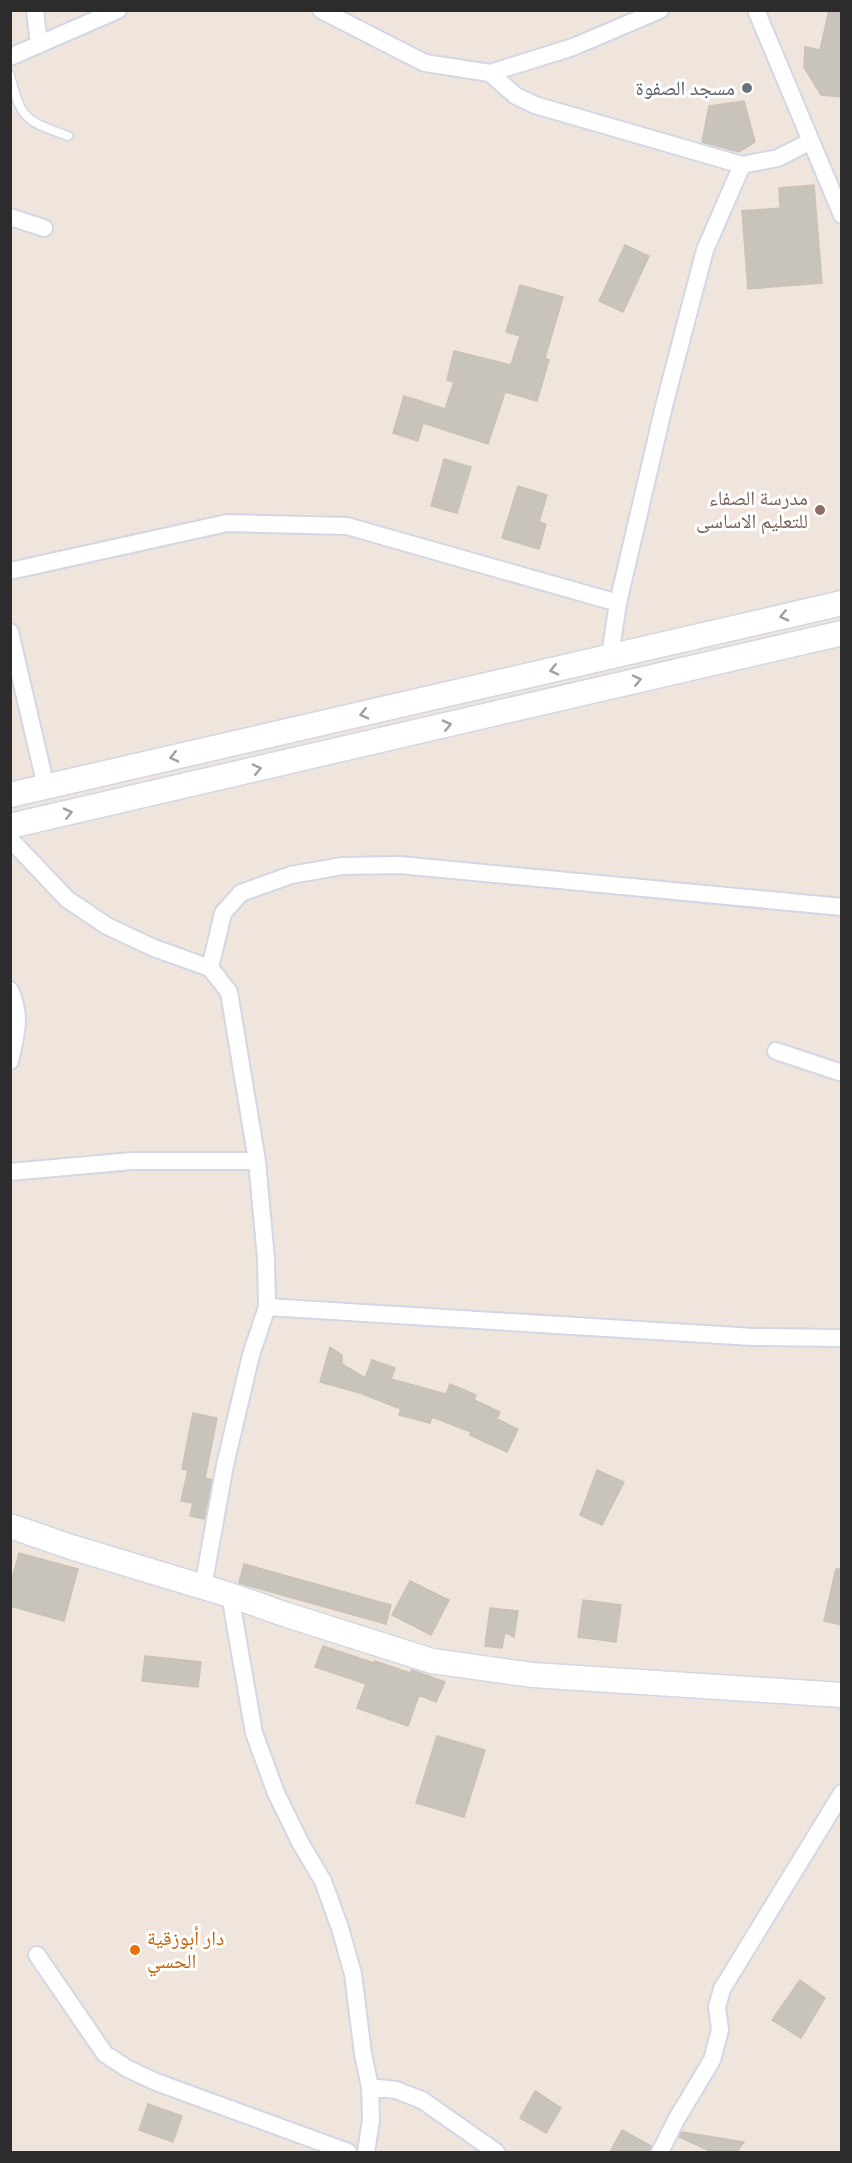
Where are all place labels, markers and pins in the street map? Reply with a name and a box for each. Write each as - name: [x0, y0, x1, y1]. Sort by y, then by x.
- place label: مسجد الصفوة: [636, 75, 735, 99]
- marker: مسجد الصفوة: [740, 81, 754, 95]
- place label: مدرسة الصفاء للتعليم الاساسى: [696, 485, 808, 535]
- marker: مدرسة الصفاء للتعليم الاساسى: [813, 503, 827, 517]
- place label: دار أبوزقية الحسي: [147, 1925, 224, 1977]
- marker: دار أبوزقية الحسي: [128, 1943, 142, 1957]

